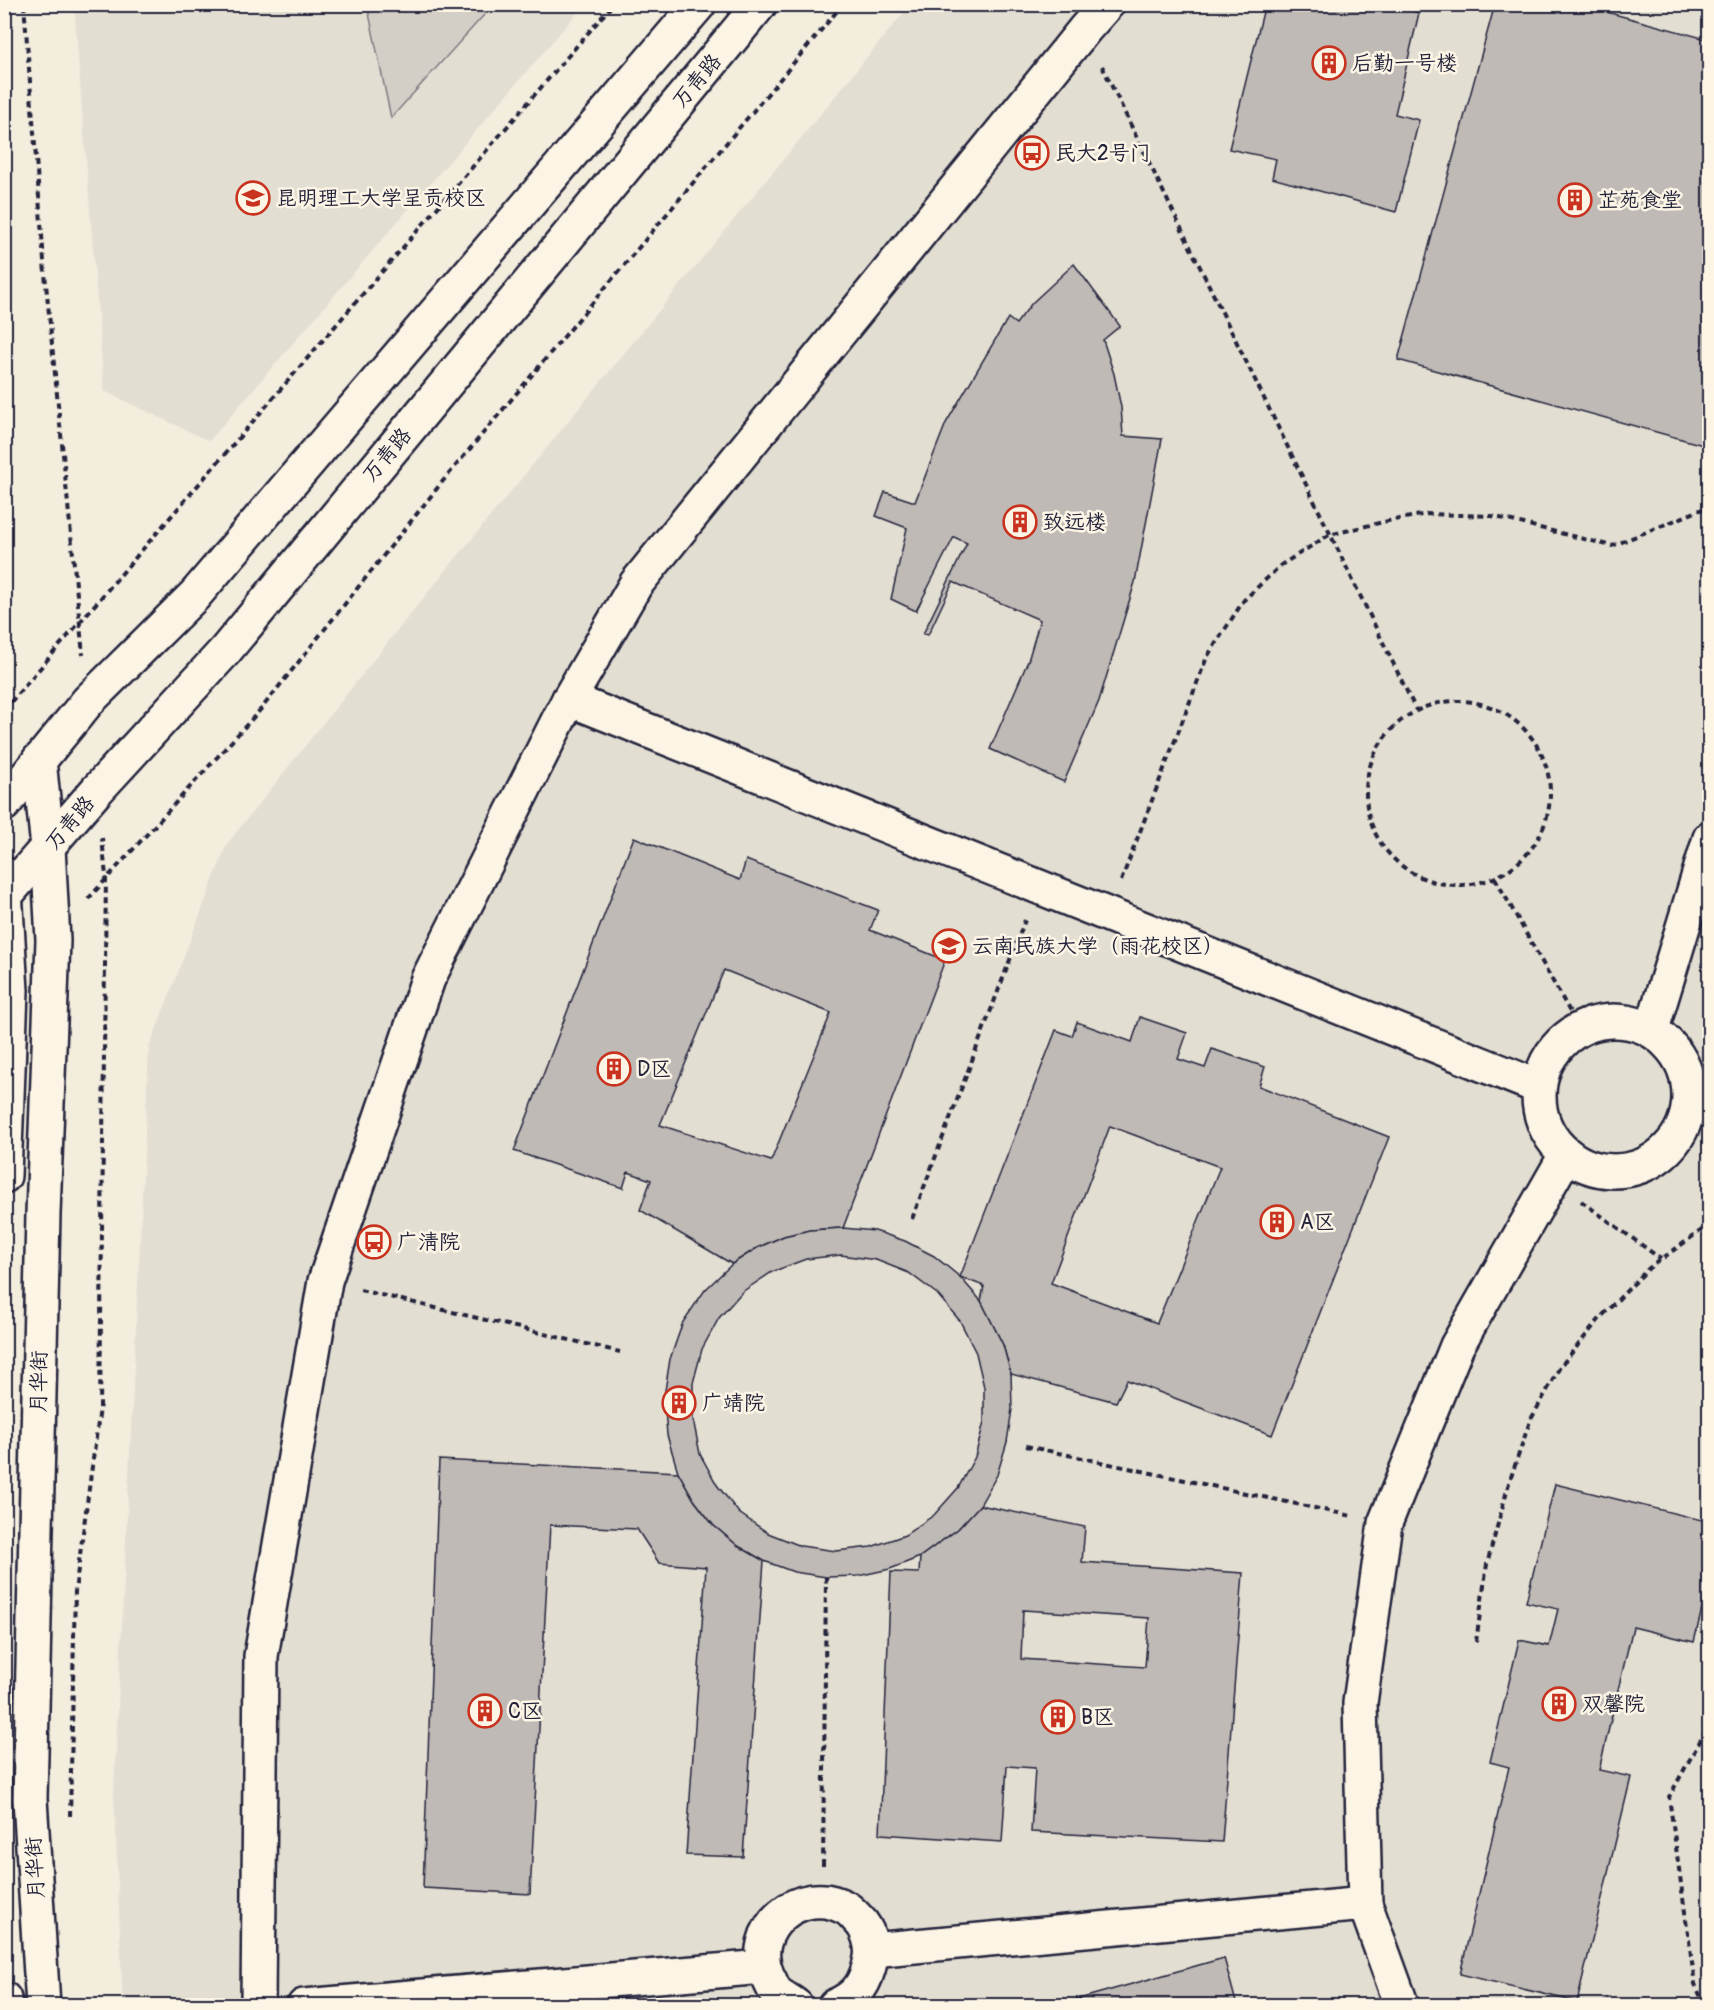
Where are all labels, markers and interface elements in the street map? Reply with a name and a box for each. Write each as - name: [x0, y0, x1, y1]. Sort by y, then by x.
- building icon: 后勤一号楼: [1311, 45, 1347, 81]
- street label: 万青路: [666, 48, 728, 114]
- place label: 后勤一号楼: [1352, 50, 1457, 77]
- bus stop icon: 民大2号门: [1014, 135, 1050, 171]
- place label: 民大2号门: [1055, 140, 1151, 167]
- school or university icon: 昆明理工大学呈贡校区: [235, 180, 271, 216]
- building icon: 芷苑食堂: [1557, 182, 1593, 218]
- place label: 昆明理工大学呈贡校区: [276, 185, 486, 212]
- place label: 芷苑食堂: [1598, 187, 1682, 214]
- street label: 万青路: [356, 422, 418, 488]
- building icon: 致远楼: [1002, 504, 1038, 540]
- place label: 致远楼: [1043, 509, 1106, 536]
- street label: 万青路: [39, 790, 101, 856]
- school or university icon: 云南民族大学（雨花校区）: [931, 928, 967, 964]
- place label: 云南民族大学（雨花校区）: [972, 933, 1224, 960]
- building icon: D区: [596, 1051, 632, 1087]
- place label: D区: [637, 1056, 671, 1083]
- building icon: A区: [1259, 1204, 1295, 1240]
- place label: A区: [1300, 1209, 1335, 1236]
- bus stop icon: 广清院: [356, 1224, 392, 1260]
- place label: 广清院: [397, 1229, 460, 1256]
- street label: 月华街: [25, 1350, 53, 1414]
- building icon: 广靖院: [661, 1385, 697, 1421]
- place label: 广靖院: [702, 1390, 765, 1417]
- building icon: 双馨院: [1541, 1686, 1577, 1722]
- place label: 双馨院: [1582, 1691, 1645, 1718]
- building icon: C区: [467, 1693, 503, 1729]
- place label: C区: [508, 1698, 542, 1725]
- building icon: B区: [1040, 1699, 1076, 1735]
- place label: B区: [1081, 1704, 1114, 1731]
- street label: 月华街: [20, 1836, 50, 1900]

